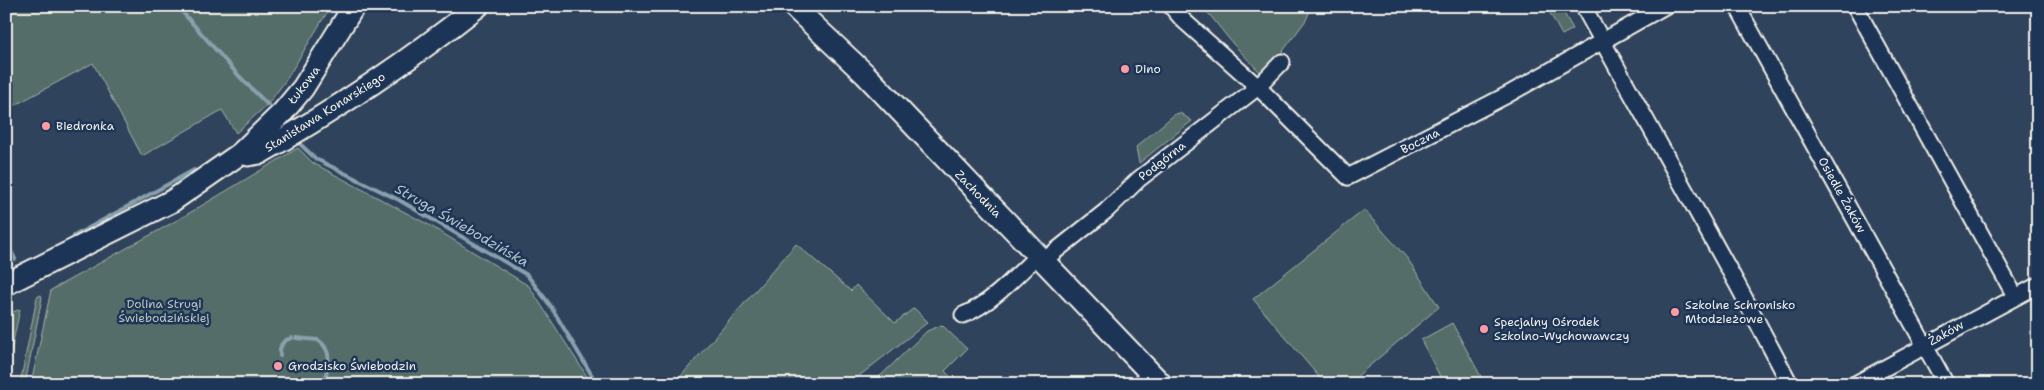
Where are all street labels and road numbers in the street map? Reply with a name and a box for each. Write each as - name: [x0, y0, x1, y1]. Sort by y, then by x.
- street label: Łukowa: [284, 62, 324, 108]
- street label: Stanisława Konarskiego: [262, 68, 388, 156]
- street label: Boczna: [1398, 124, 1443, 158]
- street label: Podgórna: [1135, 137, 1189, 184]
- street label: Osiedle Żaków: [1815, 154, 1870, 236]
- street label: Zachodnia: [951, 167, 1005, 222]
- street label: Żaków: [1925, 316, 1967, 349]

